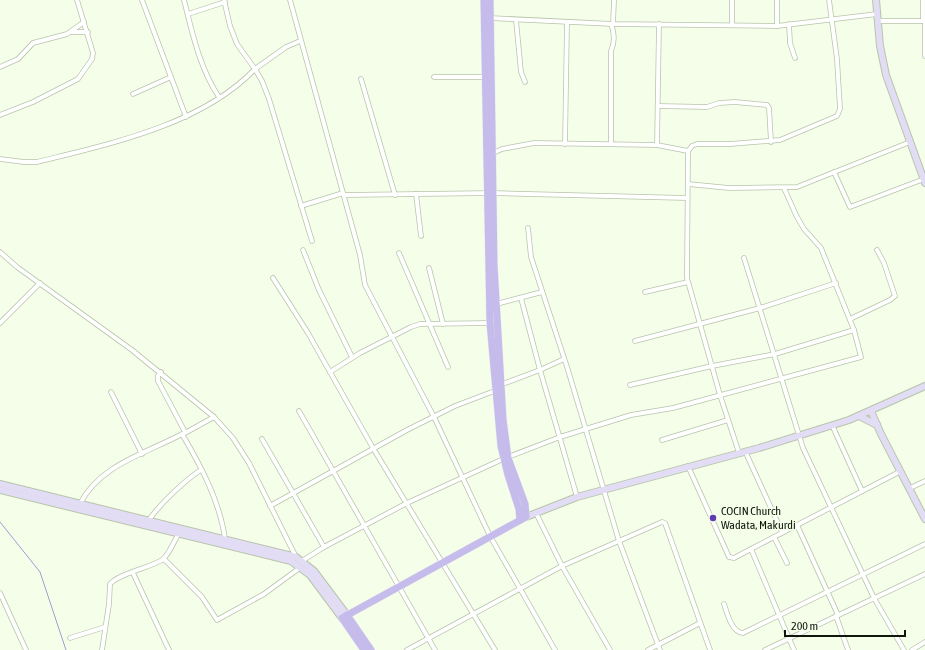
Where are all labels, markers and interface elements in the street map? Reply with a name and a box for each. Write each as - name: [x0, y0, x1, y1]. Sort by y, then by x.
- place label: COCIN Church Wadata, Makurdi: [721, 504, 796, 532]
- marker: COCIN Church Wadata, Makurdi: [708, 513, 718, 523]
- scale bar: [785, 612, 905, 638]
- text: 200 m: [791, 619, 818, 633]

